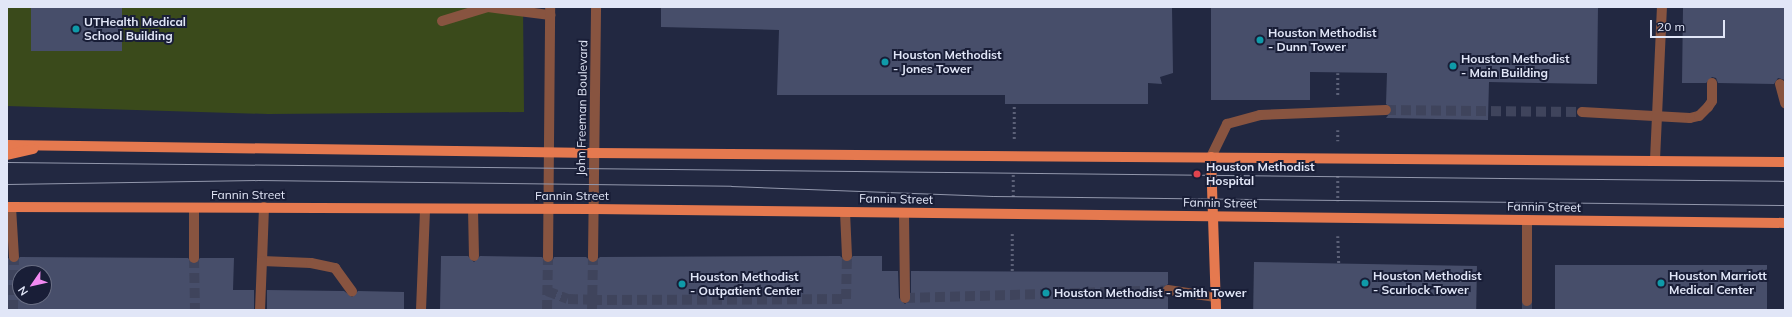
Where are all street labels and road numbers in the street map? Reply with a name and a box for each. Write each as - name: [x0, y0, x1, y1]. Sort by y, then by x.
- street label: John Freeman Boulevard: [574, 40, 590, 176]
- street label: Fannin Street: [211, 188, 285, 202]
- street label: Fannin Street: [535, 189, 609, 203]
- street label: Fannin Street: [859, 191, 933, 207]
- street label: Fannin Street: [1183, 195, 1257, 211]
- street label: Fannin Street: [1507, 199, 1581, 215]

